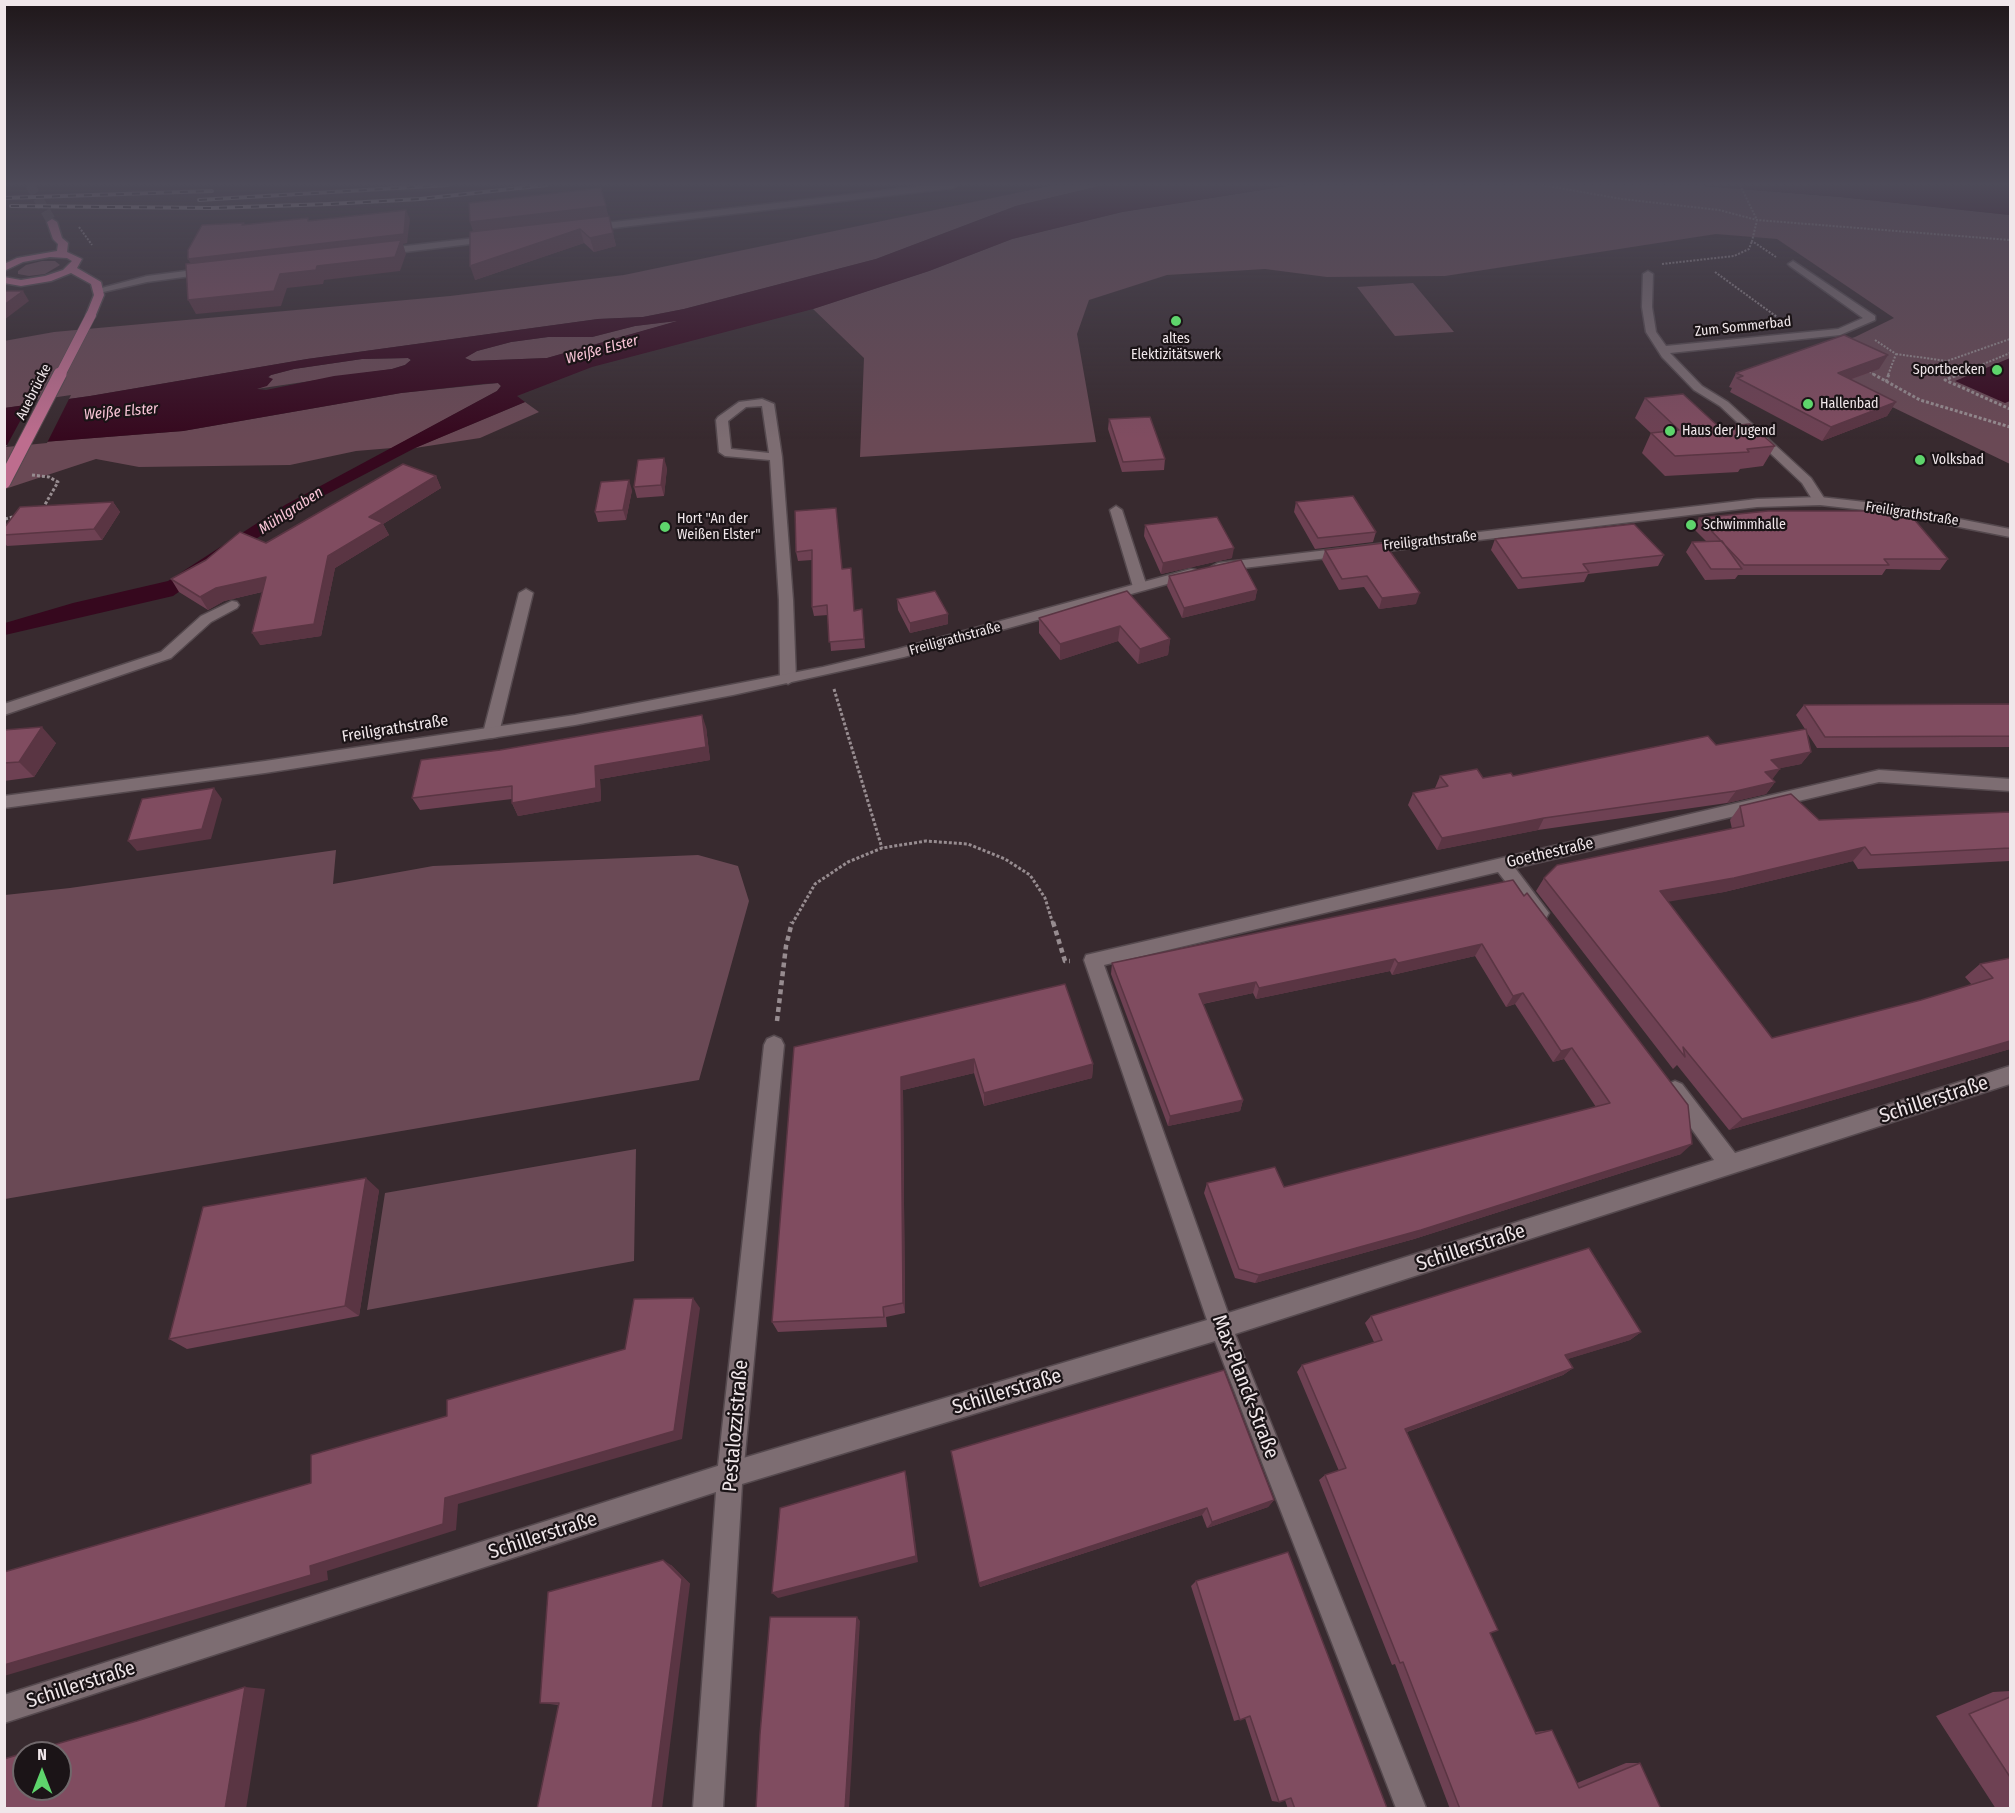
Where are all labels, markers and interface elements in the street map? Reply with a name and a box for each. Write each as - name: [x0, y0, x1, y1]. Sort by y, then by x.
- marker: altes Elektizitätswerk: [1169, 314, 1183, 328]
- street label: Zum Sommerbad: [1694, 314, 1792, 340]
- place label: altes Elektizitätswerk: [1131, 331, 1221, 364]
- water label: Weiße Elster: [564, 332, 640, 368]
- street label: Auebrücke: [13, 361, 55, 423]
- place label: Sportbecken: [1913, 362, 1985, 378]
- marker: Sportbecken: [1990, 363, 2004, 377]
- place label: Hallenbad: [1820, 396, 1879, 412]
- marker: Hallenbad: [1801, 397, 1815, 411]
- water label: Weiße Elster: [83, 400, 159, 424]
- place label: Haus der Jugend: [1682, 423, 1776, 439]
- marker: Haus der Jugend: [1663, 424, 1677, 438]
- place label: Volksbad: [1932, 452, 1984, 468]
- marker: Volksbad: [1913, 453, 1927, 467]
- water label: Mühlgraben: [255, 483, 327, 539]
- street label: Freiligrathstraße: [1864, 498, 1960, 530]
- place label: Hort "An der Weißen Elster": [677, 511, 761, 544]
- place label: Schwimmhalle: [1703, 517, 1786, 533]
- marker: Schwimmhalle: [1684, 518, 1698, 532]
- marker: Hort "An der Weißen Elster": [658, 520, 672, 534]
- street label: Freiligrathstraße: [1382, 528, 1478, 554]
- street label: Freiligrathstraße: [907, 619, 1003, 659]
- street label: Freiligrathstraße: [340, 711, 450, 747]
- street label: Goethestraße: [1505, 834, 1595, 872]
- street label: Schillerstraße: [1877, 1071, 1991, 1129]
- street label: Schillerstraße: [1414, 1219, 1528, 1277]
- street label: Max-Planck-Straße: [1207, 1312, 1283, 1462]
- street label: Pestalozzistraße: [718, 1359, 754, 1493]
- street label: Schillerstraße: [949, 1364, 1065, 1420]
- street label: Schillerstraße: [486, 1507, 600, 1565]
- street label: Schillerstraße: [24, 1656, 138, 1714]
- north arrow: [12, 1741, 72, 1801]
- text: N: [37, 1745, 47, 1764]

